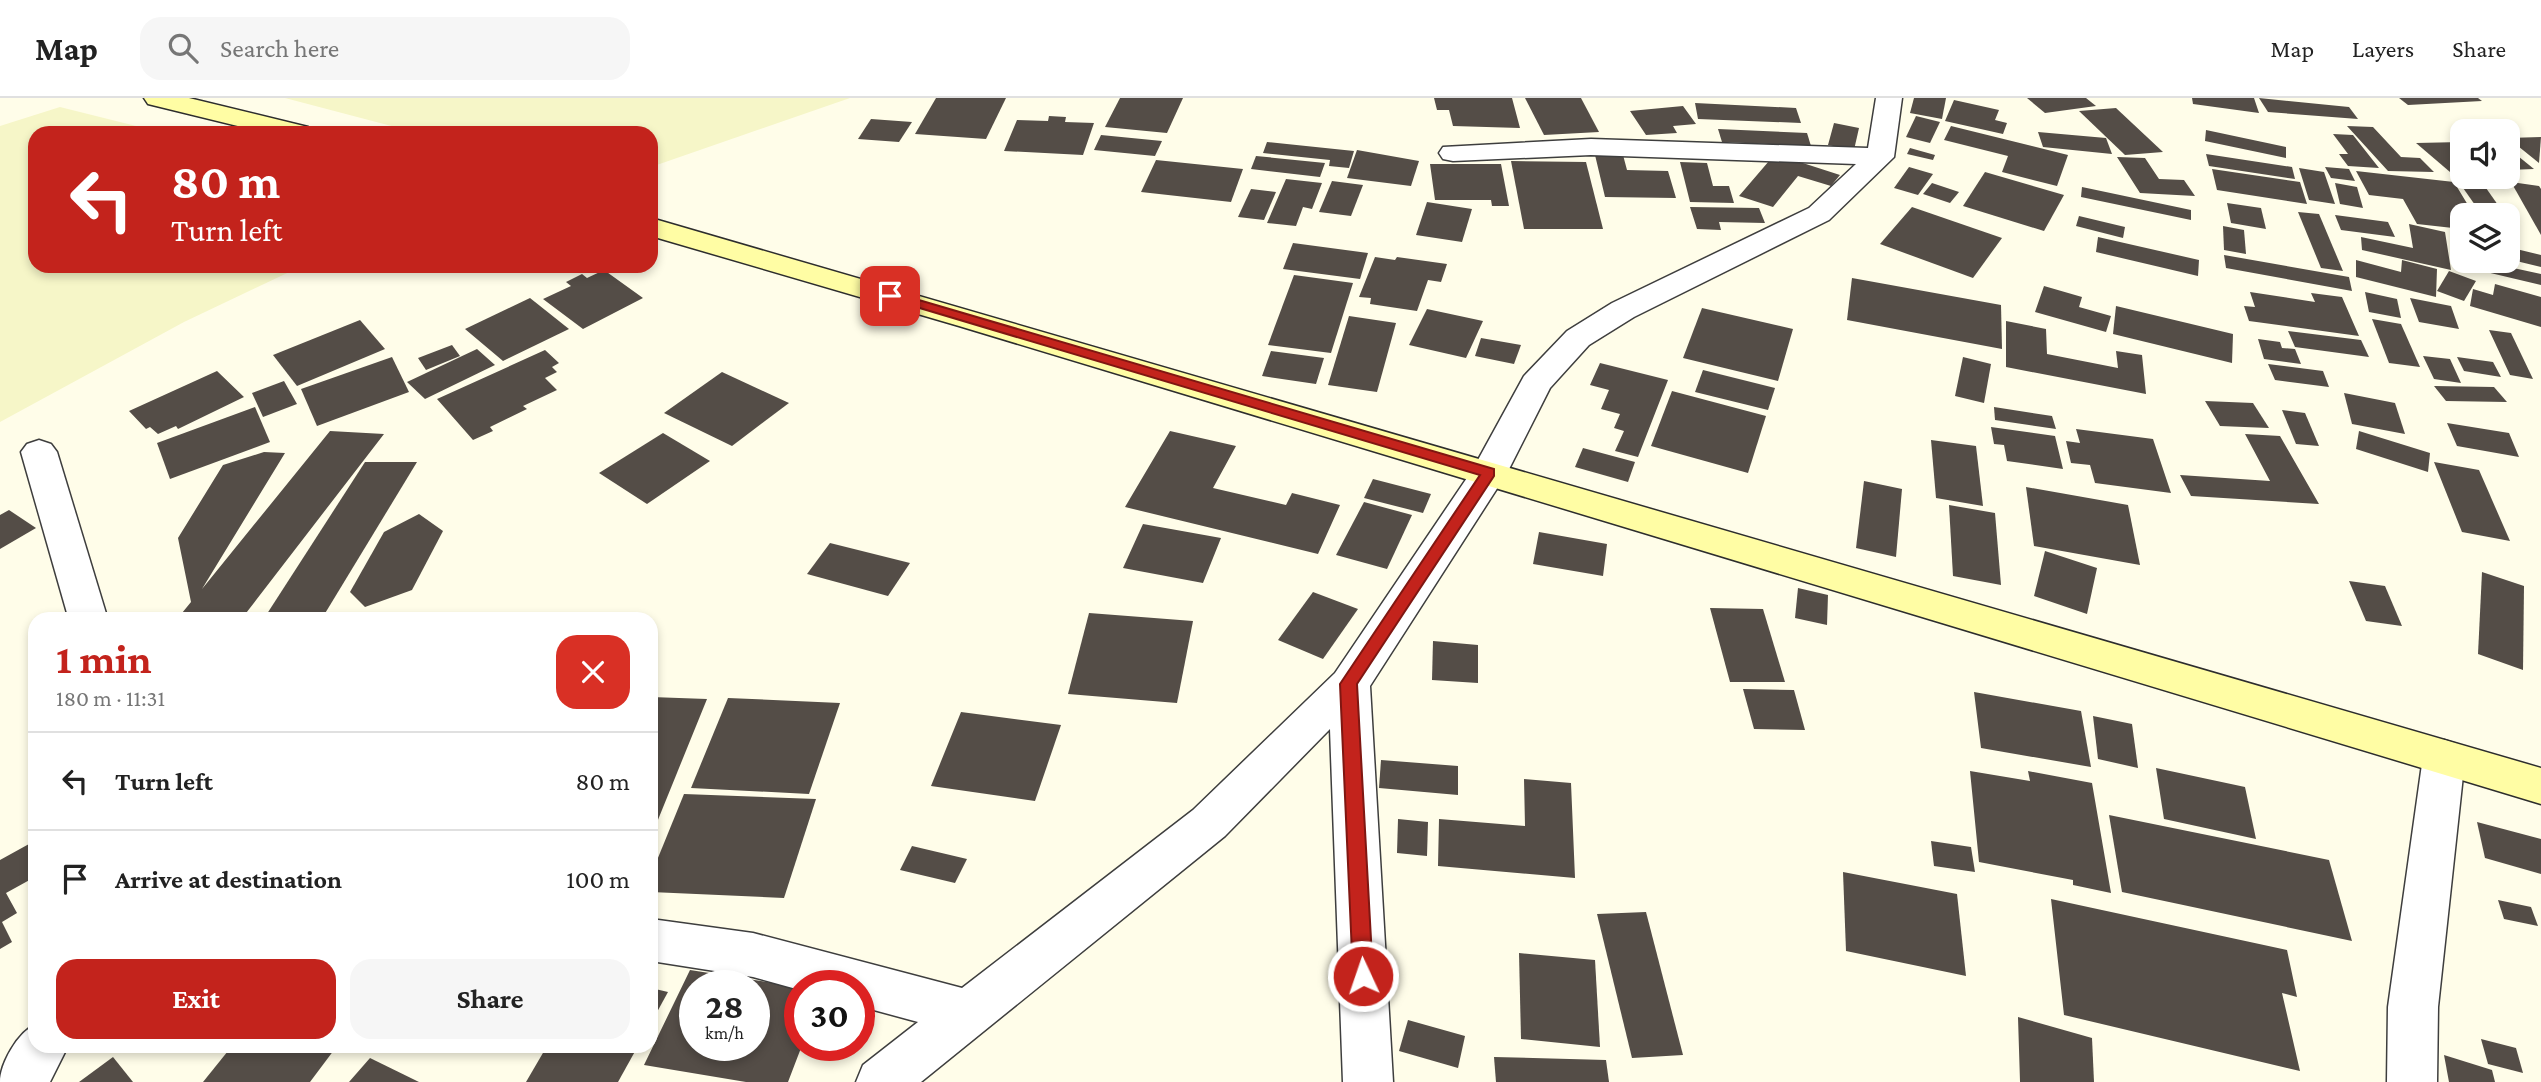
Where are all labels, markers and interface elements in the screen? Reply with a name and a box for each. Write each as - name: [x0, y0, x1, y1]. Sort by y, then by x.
- search box: [140, 17, 630, 80]
- icon: search: [164, 29, 202, 67]
- text: Map: [35, 30, 98, 67]
- text: Search here: [220, 34, 339, 63]
- text: Map: [2270, 35, 2314, 62]
- text: Layers: [2352, 35, 2414, 62]
- text: Share: [2452, 35, 2506, 62]
- map controls: [2450, 119, 2520, 273]
- button: sound: [2450, 119, 2520, 189]
- icon: left: [56, 154, 147, 245]
- text: 80 m: [171, 154, 280, 209]
- button: layers: [2450, 203, 2520, 273]
- text: Turn left: [171, 212, 282, 248]
- pin: [860, 266, 920, 326]
- icon: arrive: [871, 277, 909, 315]
- text: 1 min: [56, 635, 152, 682]
- button: close: [556, 635, 630, 709]
- text: 180 m · 11:31: [56, 685, 165, 711]
- icon: left: [56, 762, 94, 800]
- text: Turn left: [115, 767, 213, 796]
- text: 80 m: [576, 767, 630, 796]
- icon: arrive: [56, 860, 94, 898]
- text: Arrive at destination: [115, 865, 342, 894]
- text: 100 m: [566, 865, 630, 894]
- position arrow: [1326, 939, 1400, 1013]
- button: Exit: [56, 959, 336, 1039]
- button: Share: [350, 959, 630, 1039]
- speed limit sign: 30: [784, 970, 875, 1061]
- text: 28: [705, 987, 744, 1026]
- text: km/h: [705, 1023, 744, 1043]

